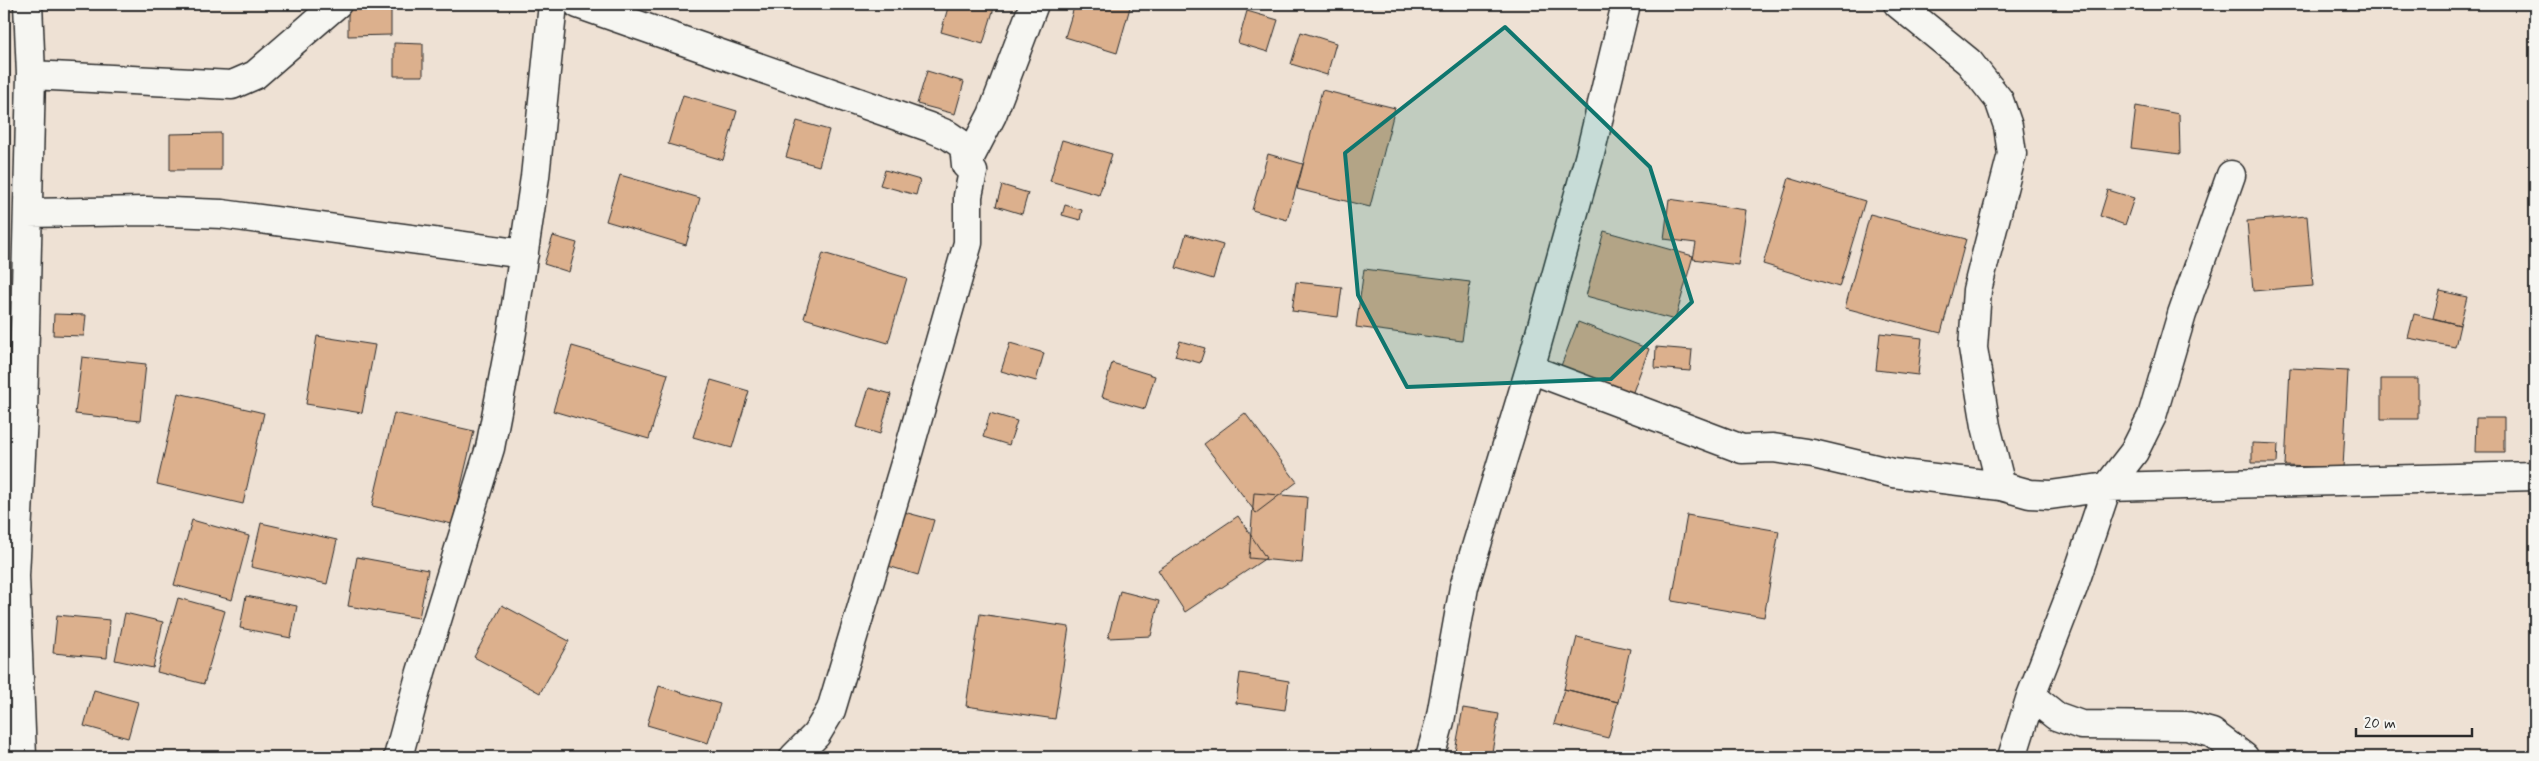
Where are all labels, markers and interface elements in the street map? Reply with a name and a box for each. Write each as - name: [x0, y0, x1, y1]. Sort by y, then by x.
- scale bar: [2356, 706, 2473, 738]
- text: 20 m: [2364, 714, 2396, 734]

